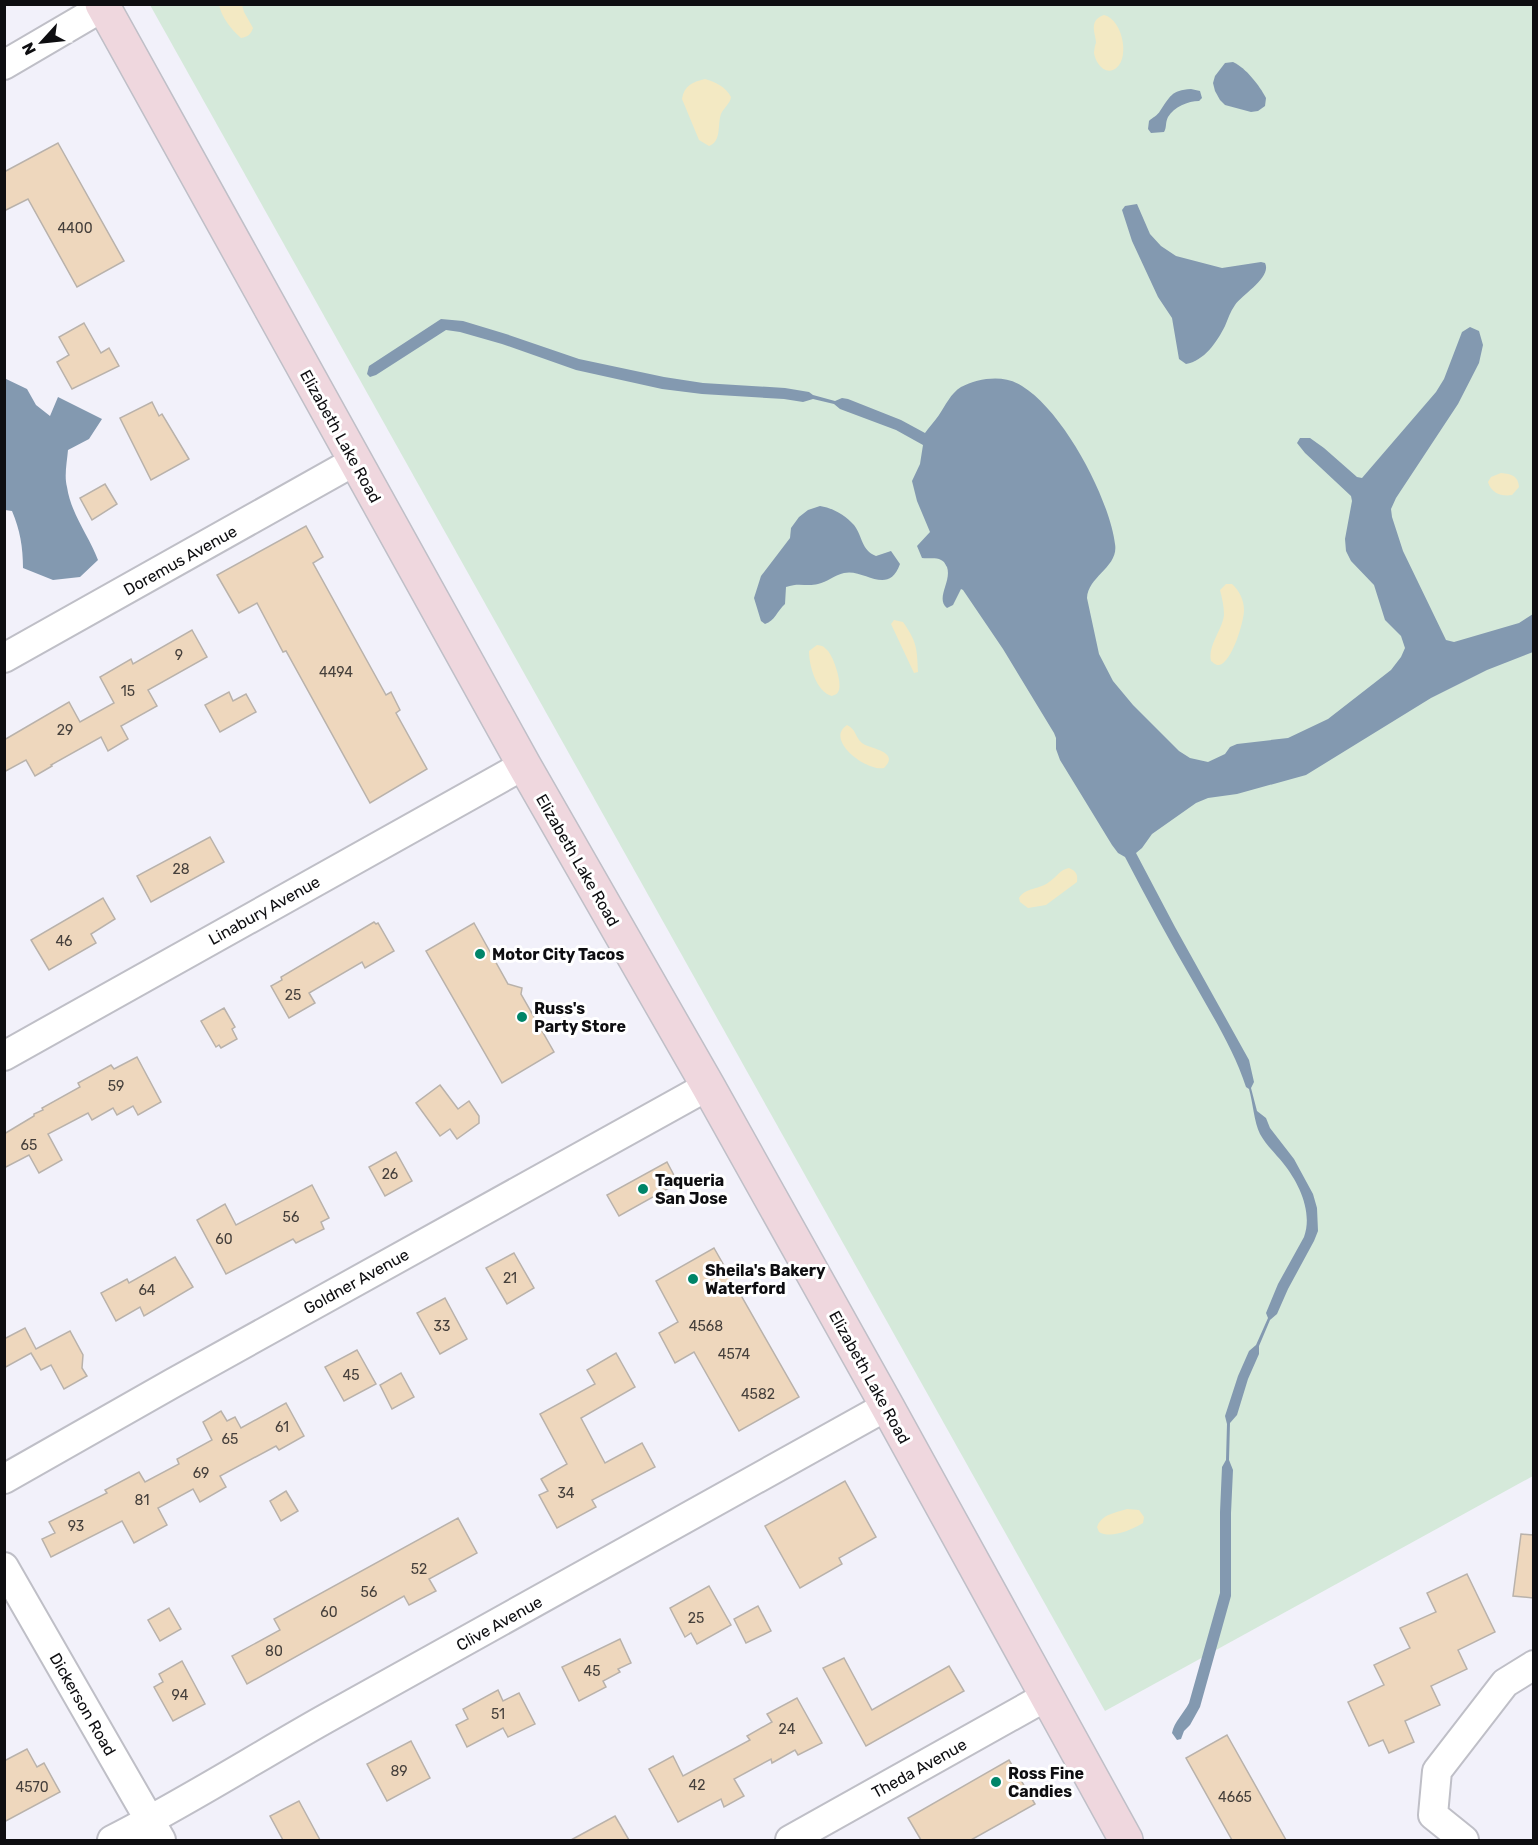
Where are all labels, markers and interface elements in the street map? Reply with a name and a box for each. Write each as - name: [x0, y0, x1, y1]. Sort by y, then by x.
- north arrow: [12, 12, 72, 72]
- text: N: [18, 39, 40, 58]
- house number: 4400: [57, 220, 93, 237]
- street label: Elizabeth Lake Road: [296, 366, 385, 506]
- street label: Doremus Avenue: [120, 521, 240, 599]
- house number: 9: [175, 647, 183, 664]
- house number: 4494: [319, 664, 353, 681]
- house number: 15: [121, 683, 135, 700]
- house number: 29: [57, 722, 73, 739]
- street label: Elizabeth Lake Road: [532, 791, 623, 930]
- house number: 28: [172, 861, 190, 878]
- street label: Linabury Avenue: [205, 872, 323, 949]
- house number: 46: [55, 933, 73, 950]
- place label: Motor City Tacos: [492, 945, 624, 964]
- marker: Motor City Tacos: [473, 947, 487, 961]
- house number: 25: [285, 987, 301, 1004]
- place label: Russ's Party Store: [534, 999, 626, 1036]
- marker: Russ's Party Store: [515, 1010, 529, 1024]
- house number: 59: [108, 1078, 124, 1095]
- house number: 65: [21, 1137, 37, 1154]
- house number: 26: [382, 1166, 398, 1183]
- place label: Taqueria San Jose: [655, 1171, 728, 1208]
- marker: Taqueria San Jose: [636, 1182, 650, 1196]
- house number: 56: [283, 1209, 299, 1226]
- house number: 60: [215, 1231, 233, 1248]
- street label: Goldner Avenue: [300, 1245, 412, 1318]
- place label: Sheila's Bakery Waterford: [705, 1261, 826, 1298]
- house number: 21: [503, 1270, 517, 1287]
- marker: Sheila's Bakery Waterford: [686, 1272, 700, 1286]
- house number: 64: [138, 1282, 156, 1299]
- street label: Elizabeth Lake Road: [825, 1307, 914, 1447]
- house number: 33: [434, 1318, 450, 1335]
- house number: 4568: [689, 1318, 723, 1335]
- house number: 4574: [718, 1346, 751, 1363]
- house number: 45: [342, 1367, 360, 1384]
- house number: 4582: [741, 1386, 775, 1403]
- house number: 61: [275, 1419, 289, 1436]
- house number: 65: [222, 1431, 238, 1448]
- house number: 69: [193, 1465, 209, 1482]
- house number: 34: [557, 1485, 575, 1502]
- house number: 81: [135, 1492, 149, 1509]
- house number: 93: [68, 1518, 84, 1535]
- house number: 52: [411, 1561, 427, 1578]
- house number: 56: [361, 1584, 377, 1601]
- street label: Clive Avenue: [453, 1592, 546, 1655]
- house number: 60: [320, 1604, 338, 1621]
- house number: 25: [688, 1610, 704, 1627]
- house number: 80: [265, 1643, 283, 1660]
- street label: Dickerson Road: [45, 1649, 120, 1759]
- house number: 45: [583, 1663, 601, 1680]
- house number: 94: [172, 1687, 189, 1704]
- house number: 51: [491, 1706, 505, 1723]
- house number: 24: [779, 1721, 796, 1738]
- street label: Theda Avenue: [868, 1735, 970, 1802]
- house number: 89: [390, 1763, 408, 1780]
- place label: Ross Fine Candies: [1008, 1764, 1084, 1801]
- marker: Ross Fine Candies: [989, 1775, 1003, 1789]
- house number: 42: [689, 1777, 705, 1794]
- house number: 4570: [15, 1779, 49, 1796]
- house number: 4665: [1218, 1789, 1252, 1806]

